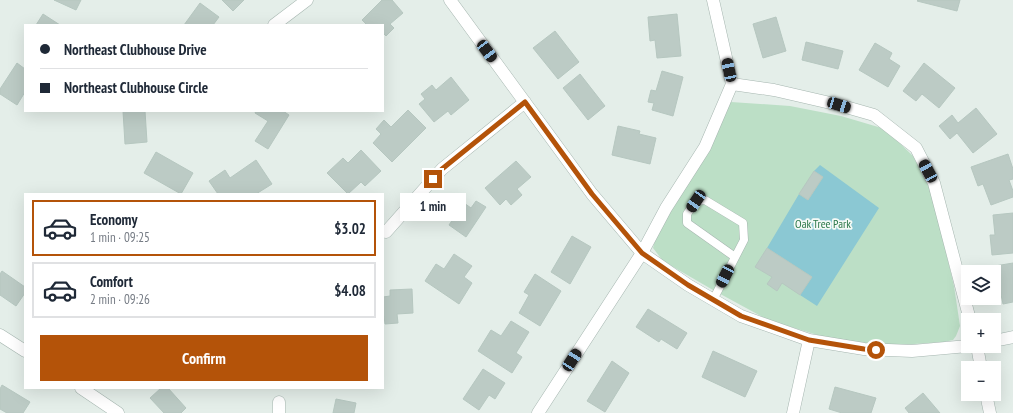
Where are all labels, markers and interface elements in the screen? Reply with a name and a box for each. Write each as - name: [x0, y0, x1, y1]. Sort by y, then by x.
- car: [475, 38, 499, 64]
- text: Northeast Clubhouse Drive: [64, 40, 207, 59]
- car: [721, 57, 737, 83]
- text: Northeast Clubhouse Circle: [64, 78, 208, 97]
- car: [826, 96, 852, 114]
- car: [917, 158, 939, 184]
- route end: [424, 170, 442, 188]
- car: [684, 188, 708, 214]
- callout: 1 min: [400, 193, 466, 221]
- text: 1 min: [420, 198, 446, 215]
- icon: car: [42, 210, 78, 246]
- text: Economy: [90, 210, 138, 229]
- park label: Oak Tree Park: [795, 216, 851, 231]
- text: $3.02: [334, 219, 366, 238]
- text: 1 min · 09:25: [90, 229, 150, 246]
- car: [714, 263, 736, 289]
- map controls: [961, 265, 1001, 401]
- button: layers: [961, 265, 1001, 305]
- icon: car: [42, 272, 78, 308]
- text: Comfort: [90, 272, 133, 291]
- text: $4.08: [334, 281, 366, 300]
- text: 2 min · 09:26: [90, 291, 150, 308]
- button: +: [961, 313, 1001, 353]
- button: Confirm: [40, 335, 368, 381]
- route start: [867, 341, 885, 359]
- car: [560, 347, 584, 373]
- button: −: [961, 361, 1001, 401]

